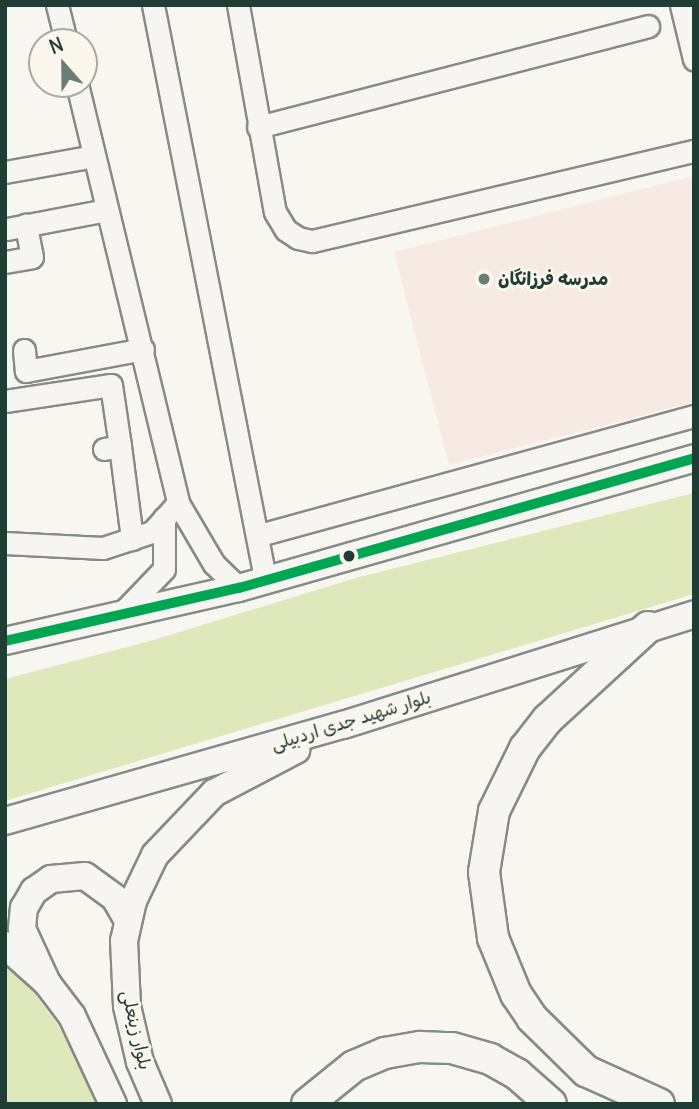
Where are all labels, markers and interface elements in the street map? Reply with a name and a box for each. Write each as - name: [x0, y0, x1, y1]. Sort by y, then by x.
- north arrow: [28, 28, 98, 98]
- text: N: [46, 32, 67, 59]
- place label: مدرسه فرزانگان: [498, 268, 608, 290]
- marker: مدرسه فرزانگان: [476, 271, 492, 287]
- unlabelled marker: [342, 549, 356, 563]
- street label: بلوار شهید جدی اردبیلی: [268, 686, 434, 756]
- street label: بلوار زینعلی: [116, 988, 156, 1072]

